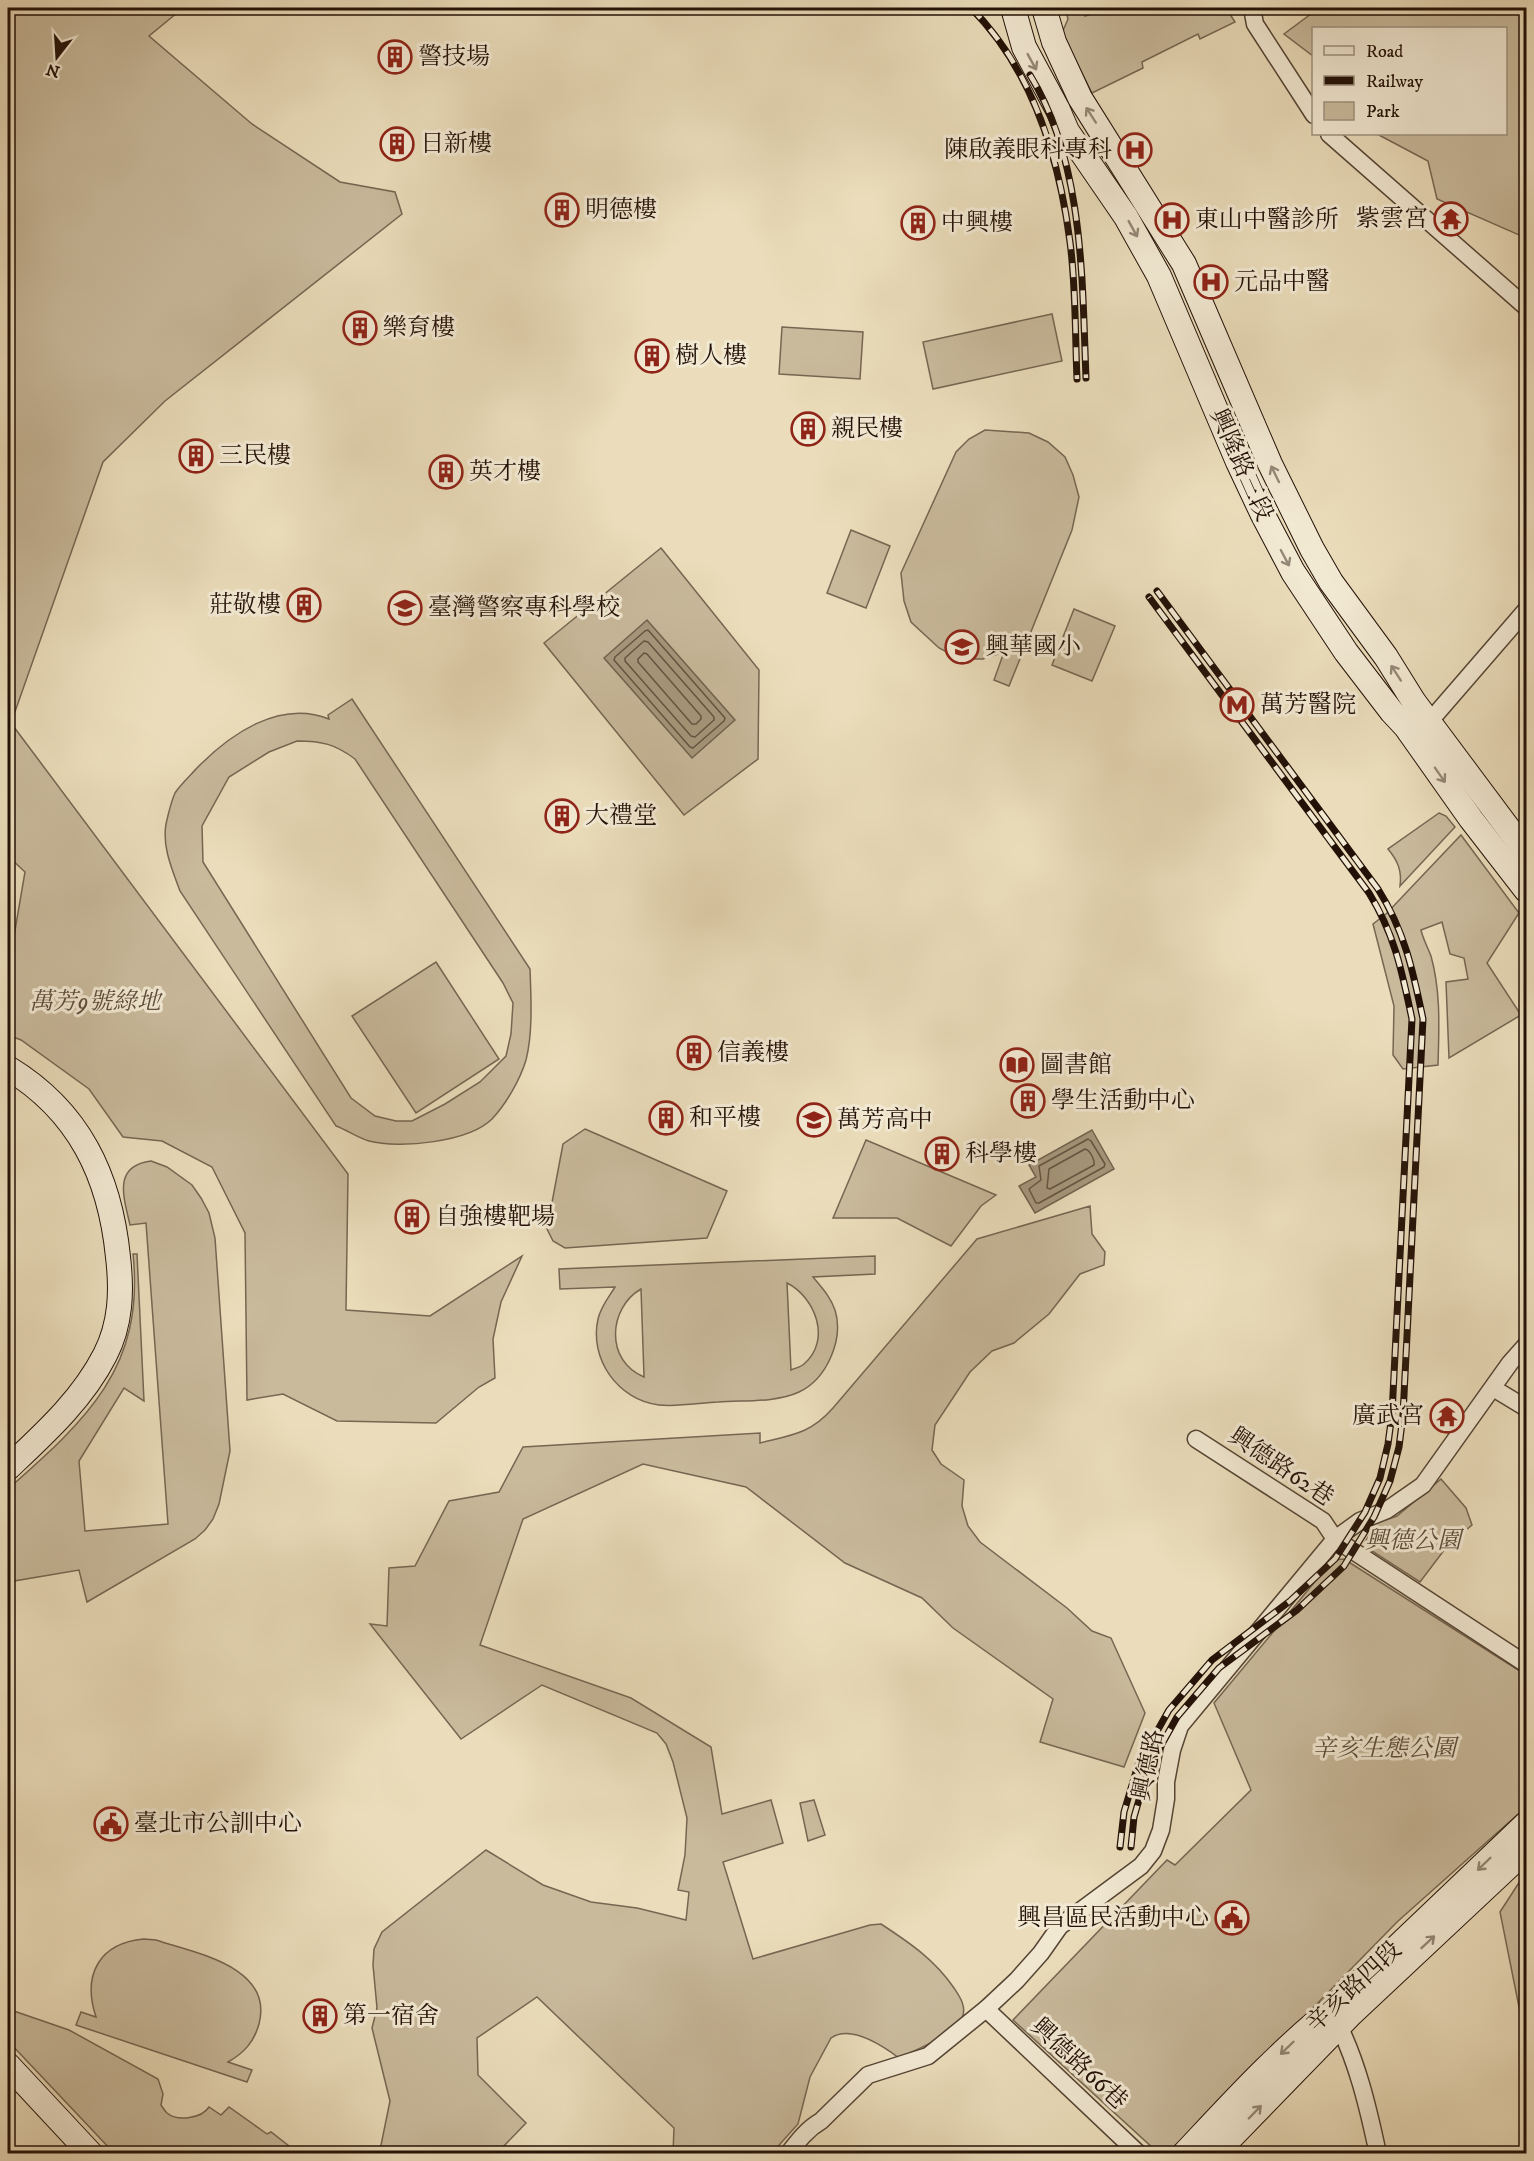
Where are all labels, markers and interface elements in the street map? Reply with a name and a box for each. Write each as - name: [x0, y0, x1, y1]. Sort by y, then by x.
- north arrow: [27, 27, 87, 87]
- legend: [1312, 27, 1507, 135]
- building icon: 警技場: [377, 39, 413, 75]
- text: Road: [1366, 41, 1403, 63]
- place label: 警技場: [418, 42, 490, 72]
- one-way arrow: [1027, 53, 1038, 71]
- text: N: [44, 59, 62, 82]
- text: Railway: [1366, 71, 1424, 93]
- text: Park: [1366, 101, 1400, 123]
- one-way arrow: [1084, 107, 1096, 124]
- building icon: 日新樓: [379, 126, 415, 162]
- place label: 日新樓: [420, 129, 492, 159]
- hospital icon: 陳啟義眼科專科: [1117, 132, 1153, 168]
- place label: 陳啟義眼科專科: [944, 135, 1112, 165]
- building icon: 明德樓: [544, 192, 580, 228]
- place label: 明德樓: [585, 195, 657, 225]
- temple icon: 紫雲宮: [1433, 201, 1469, 237]
- hospital icon: 東山中醫診所: [1154, 202, 1190, 238]
- place label: 紫雲宮: [1356, 204, 1428, 234]
- building icon: 中興樓: [900, 205, 936, 241]
- place label: 東山中醫診所: [1195, 205, 1339, 235]
- place label: 中興樓: [941, 208, 1013, 238]
- one-way arrow: [1127, 220, 1139, 237]
- hospital icon: 元品中醫: [1193, 264, 1229, 300]
- place label: 元品中醫: [1234, 267, 1330, 297]
- building icon: 樂育樓: [342, 310, 378, 346]
- place label: 樂育樓: [383, 313, 455, 343]
- building icon: 樹人樓: [634, 338, 670, 374]
- place label: 樹人樓: [675, 341, 747, 371]
- street label: 興隆路三段: [1203, 404, 1279, 526]
- building icon: 親民樓: [790, 411, 826, 447]
- place label: 親民樓: [831, 414, 903, 444]
- building icon: 三民樓: [178, 438, 214, 474]
- place label: 三民樓: [219, 441, 291, 471]
- building icon: 英才樓: [428, 454, 464, 490]
- place label: 英才樓: [469, 457, 541, 487]
- one-way arrow: [1269, 466, 1280, 484]
- one-way arrow: [1279, 549, 1291, 566]
- building icon: 莊敬樓: [286, 587, 322, 623]
- place label: 莊敬樓: [209, 590, 281, 620]
- school or university icon: 臺灣警察專科學校: [387, 590, 423, 626]
- place label: 臺灣警察專科學校: [428, 593, 620, 623]
- school or university icon: 興華國小: [944, 629, 980, 665]
- place label: 興華國小: [985, 632, 1081, 662]
- one-way arrow: [1390, 665, 1402, 682]
- metro station icon: 萬芳醫院: [1219, 687, 1255, 723]
- place label: 萬芳醫院: [1260, 690, 1356, 720]
- one-way arrow: [1434, 766, 1446, 782]
- building icon: 大禮堂: [544, 798, 580, 834]
- place label: 大禮堂: [585, 801, 657, 831]
- park label: 萬芳9號綠地: [29, 987, 164, 1017]
- building icon: 信義樓: [676, 1035, 712, 1071]
- place label: 信義樓: [717, 1038, 789, 1068]
- library icon: 圖書館: [999, 1047, 1035, 1083]
- place label: 圖書館: [1040, 1050, 1112, 1080]
- building icon: 學生活動中心: [1010, 1083, 1046, 1119]
- place label: 學生活動中心: [1051, 1086, 1195, 1116]
- building icon: 和平樓: [648, 1100, 684, 1136]
- school or university icon: 萬芳高中: [796, 1102, 832, 1138]
- place label: 和平樓: [689, 1103, 761, 1133]
- place label: 萬芳高中: [837, 1105, 933, 1135]
- building icon: 科學樓: [924, 1136, 960, 1172]
- place label: 科學樓: [965, 1139, 1037, 1169]
- building icon: 自強樓靶場: [394, 1199, 430, 1235]
- place label: 自強樓靶場: [435, 1202, 555, 1232]
- temple icon: 廣武宮: [1429, 1398, 1465, 1434]
- place label: 廣武宮: [1352, 1401, 1424, 1431]
- street label: 興德路62巷: [1223, 1421, 1339, 1513]
- park label: 興德公園: [1365, 1526, 1465, 1556]
- street label: 興德路: [1127, 1727, 1171, 1803]
- park label: 辛亥生態公園: [1312, 1734, 1460, 1764]
- public building icon: 臺北市公訓中心: [93, 1806, 129, 1842]
- place label: 臺北市公訓中心: [134, 1809, 302, 1839]
- one-way arrow: [1477, 1857, 1492, 1871]
- public building icon: 興昌區民活動中心: [1214, 1900, 1250, 1936]
- place label: 興昌區民活動中心: [1017, 1903, 1209, 1933]
- street label: 辛亥路四段: [1300, 1935, 1408, 2039]
- one-way arrow: [1420, 1935, 1435, 1950]
- building icon: 第一宿舍: [302, 1998, 338, 2034]
- place label: 第一宿舍: [343, 2001, 439, 2031]
- street label: 興德路66巷: [1025, 2012, 1133, 2116]
- one-way arrow: [1280, 2041, 1295, 2056]
- one-way arrow: [1248, 2104, 1263, 2119]

